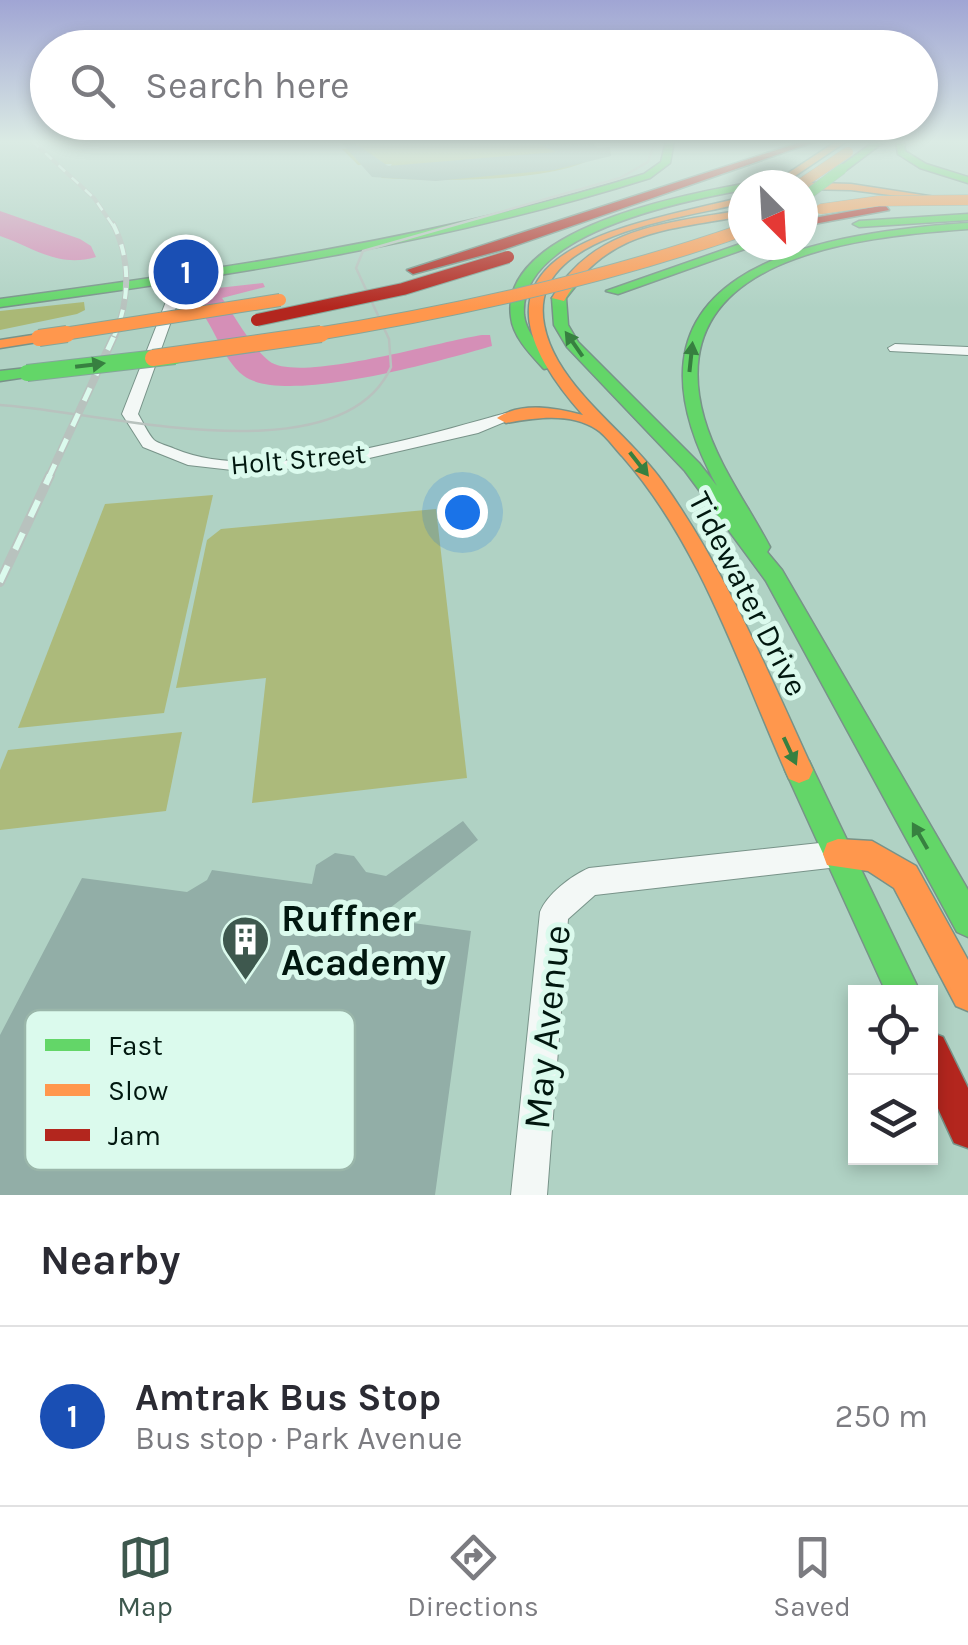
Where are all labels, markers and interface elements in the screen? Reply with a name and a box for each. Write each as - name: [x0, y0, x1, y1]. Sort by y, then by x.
- search box: [30, 30, 938, 140]
- icon: search: [65, 58, 120, 113]
- text: Search here: [145, 63, 349, 108]
- north arrow: [728, 170, 818, 260]
- pin: 1: [154, 234, 218, 310]
- one-way arrow: [564, 331, 584, 357]
- one-way arrow: [683, 341, 699, 372]
- one-way arrow: [75, 357, 107, 373]
- street label: Holt Street: [229, 437, 367, 481]
- one-way arrow: [628, 451, 648, 477]
- street label: Tidewater Drive: [681, 486, 815, 702]
- your location: [437, 487, 488, 538]
- one-way arrow: [781, 737, 798, 766]
- one-way arrow: [912, 822, 929, 850]
- place label: Ruffner Academy: [281, 896, 446, 985]
- building icon: Ruffner Academy: [220, 914, 272, 982]
- street label: May Avenue: [514, 923, 580, 1131]
- map controls: [848, 985, 938, 1165]
- button: locate: [848, 985, 938, 1075]
- legend: [25, 1010, 355, 1170]
- text: Fast: [108, 1029, 163, 1062]
- text: Slow: [108, 1074, 168, 1107]
- button: layers: [848, 1075, 938, 1165]
- text: Jam: [108, 1119, 161, 1152]
- text: Nearby: [40, 1235, 180, 1285]
- text: Amtrak Bus Stop: [135, 1375, 441, 1420]
- text: 1: [67, 1398, 78, 1435]
- text: 250 m: [835, 1398, 928, 1435]
- text: Bus stop · Park Avenue: [135, 1420, 462, 1457]
- tab: Map: [117, 1530, 173, 1623]
- tab: Directions: [407, 1530, 539, 1623]
- tab: Saved: [773, 1530, 851, 1623]

